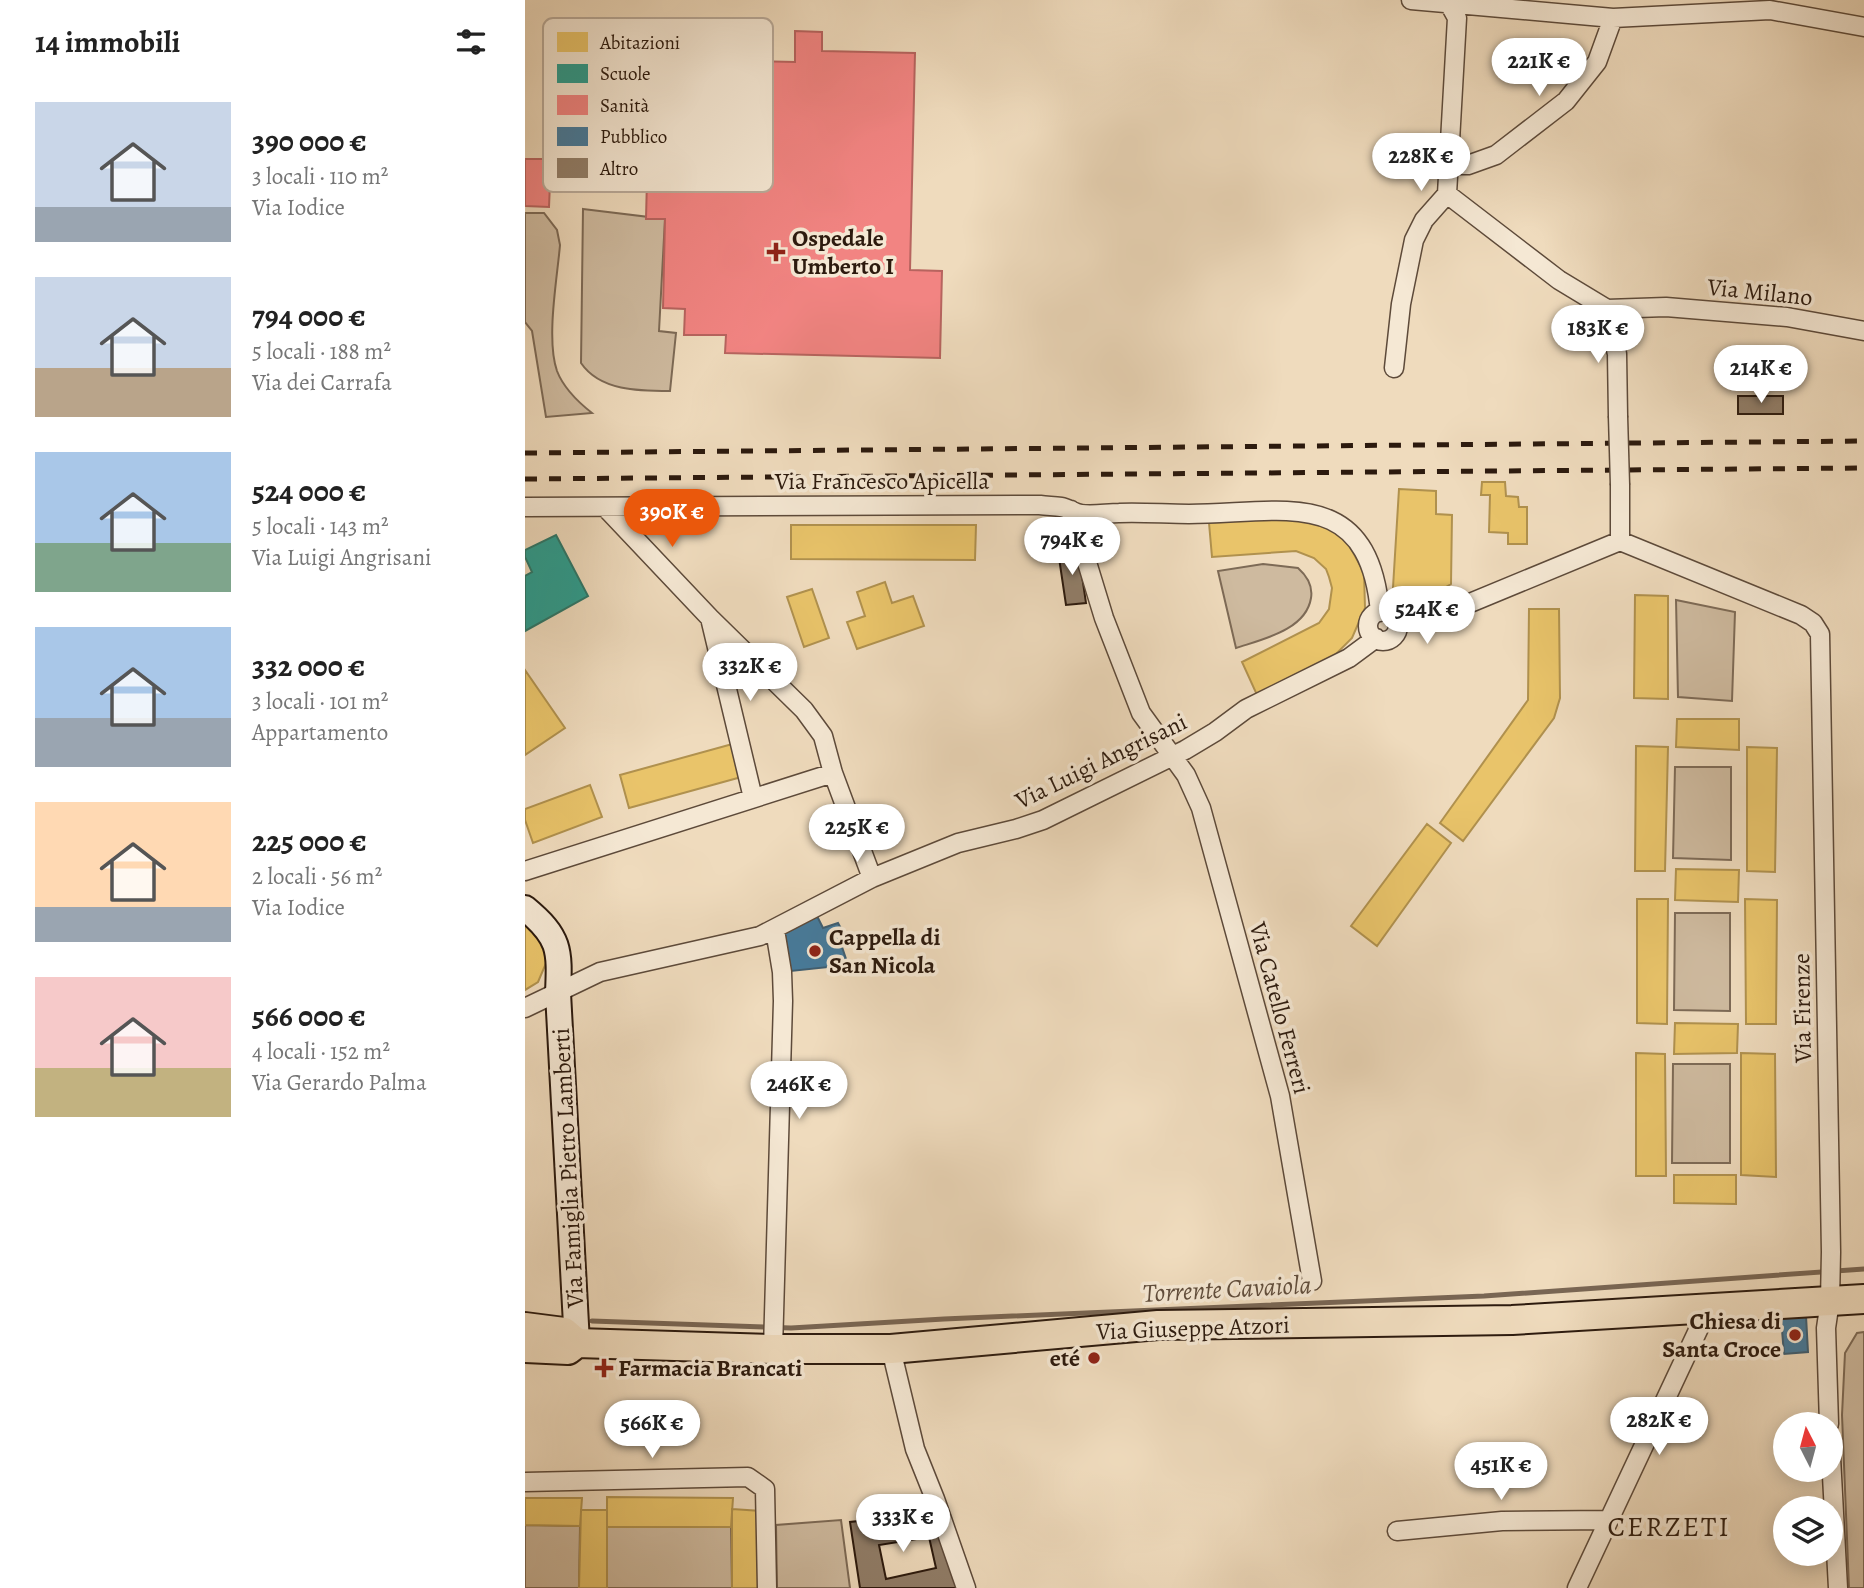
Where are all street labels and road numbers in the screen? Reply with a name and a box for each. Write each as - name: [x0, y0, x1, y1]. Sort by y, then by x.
- street label: Via Milano: [1705, 270, 1814, 313]
- street label: Via Francesco Apicella: [774, 465, 990, 497]
- street label: Via Luigi Angrisani: [1009, 706, 1192, 817]
- street label: Via Catello Ferreri: [1241, 918, 1318, 1097]
- street label: Via Firenze: [1785, 953, 1819, 1064]
- street label: Via Famiglia Pietro Lamberti: [545, 1027, 591, 1310]
- street label: Via Giuseppe Atzori: [1095, 1309, 1290, 1347]

